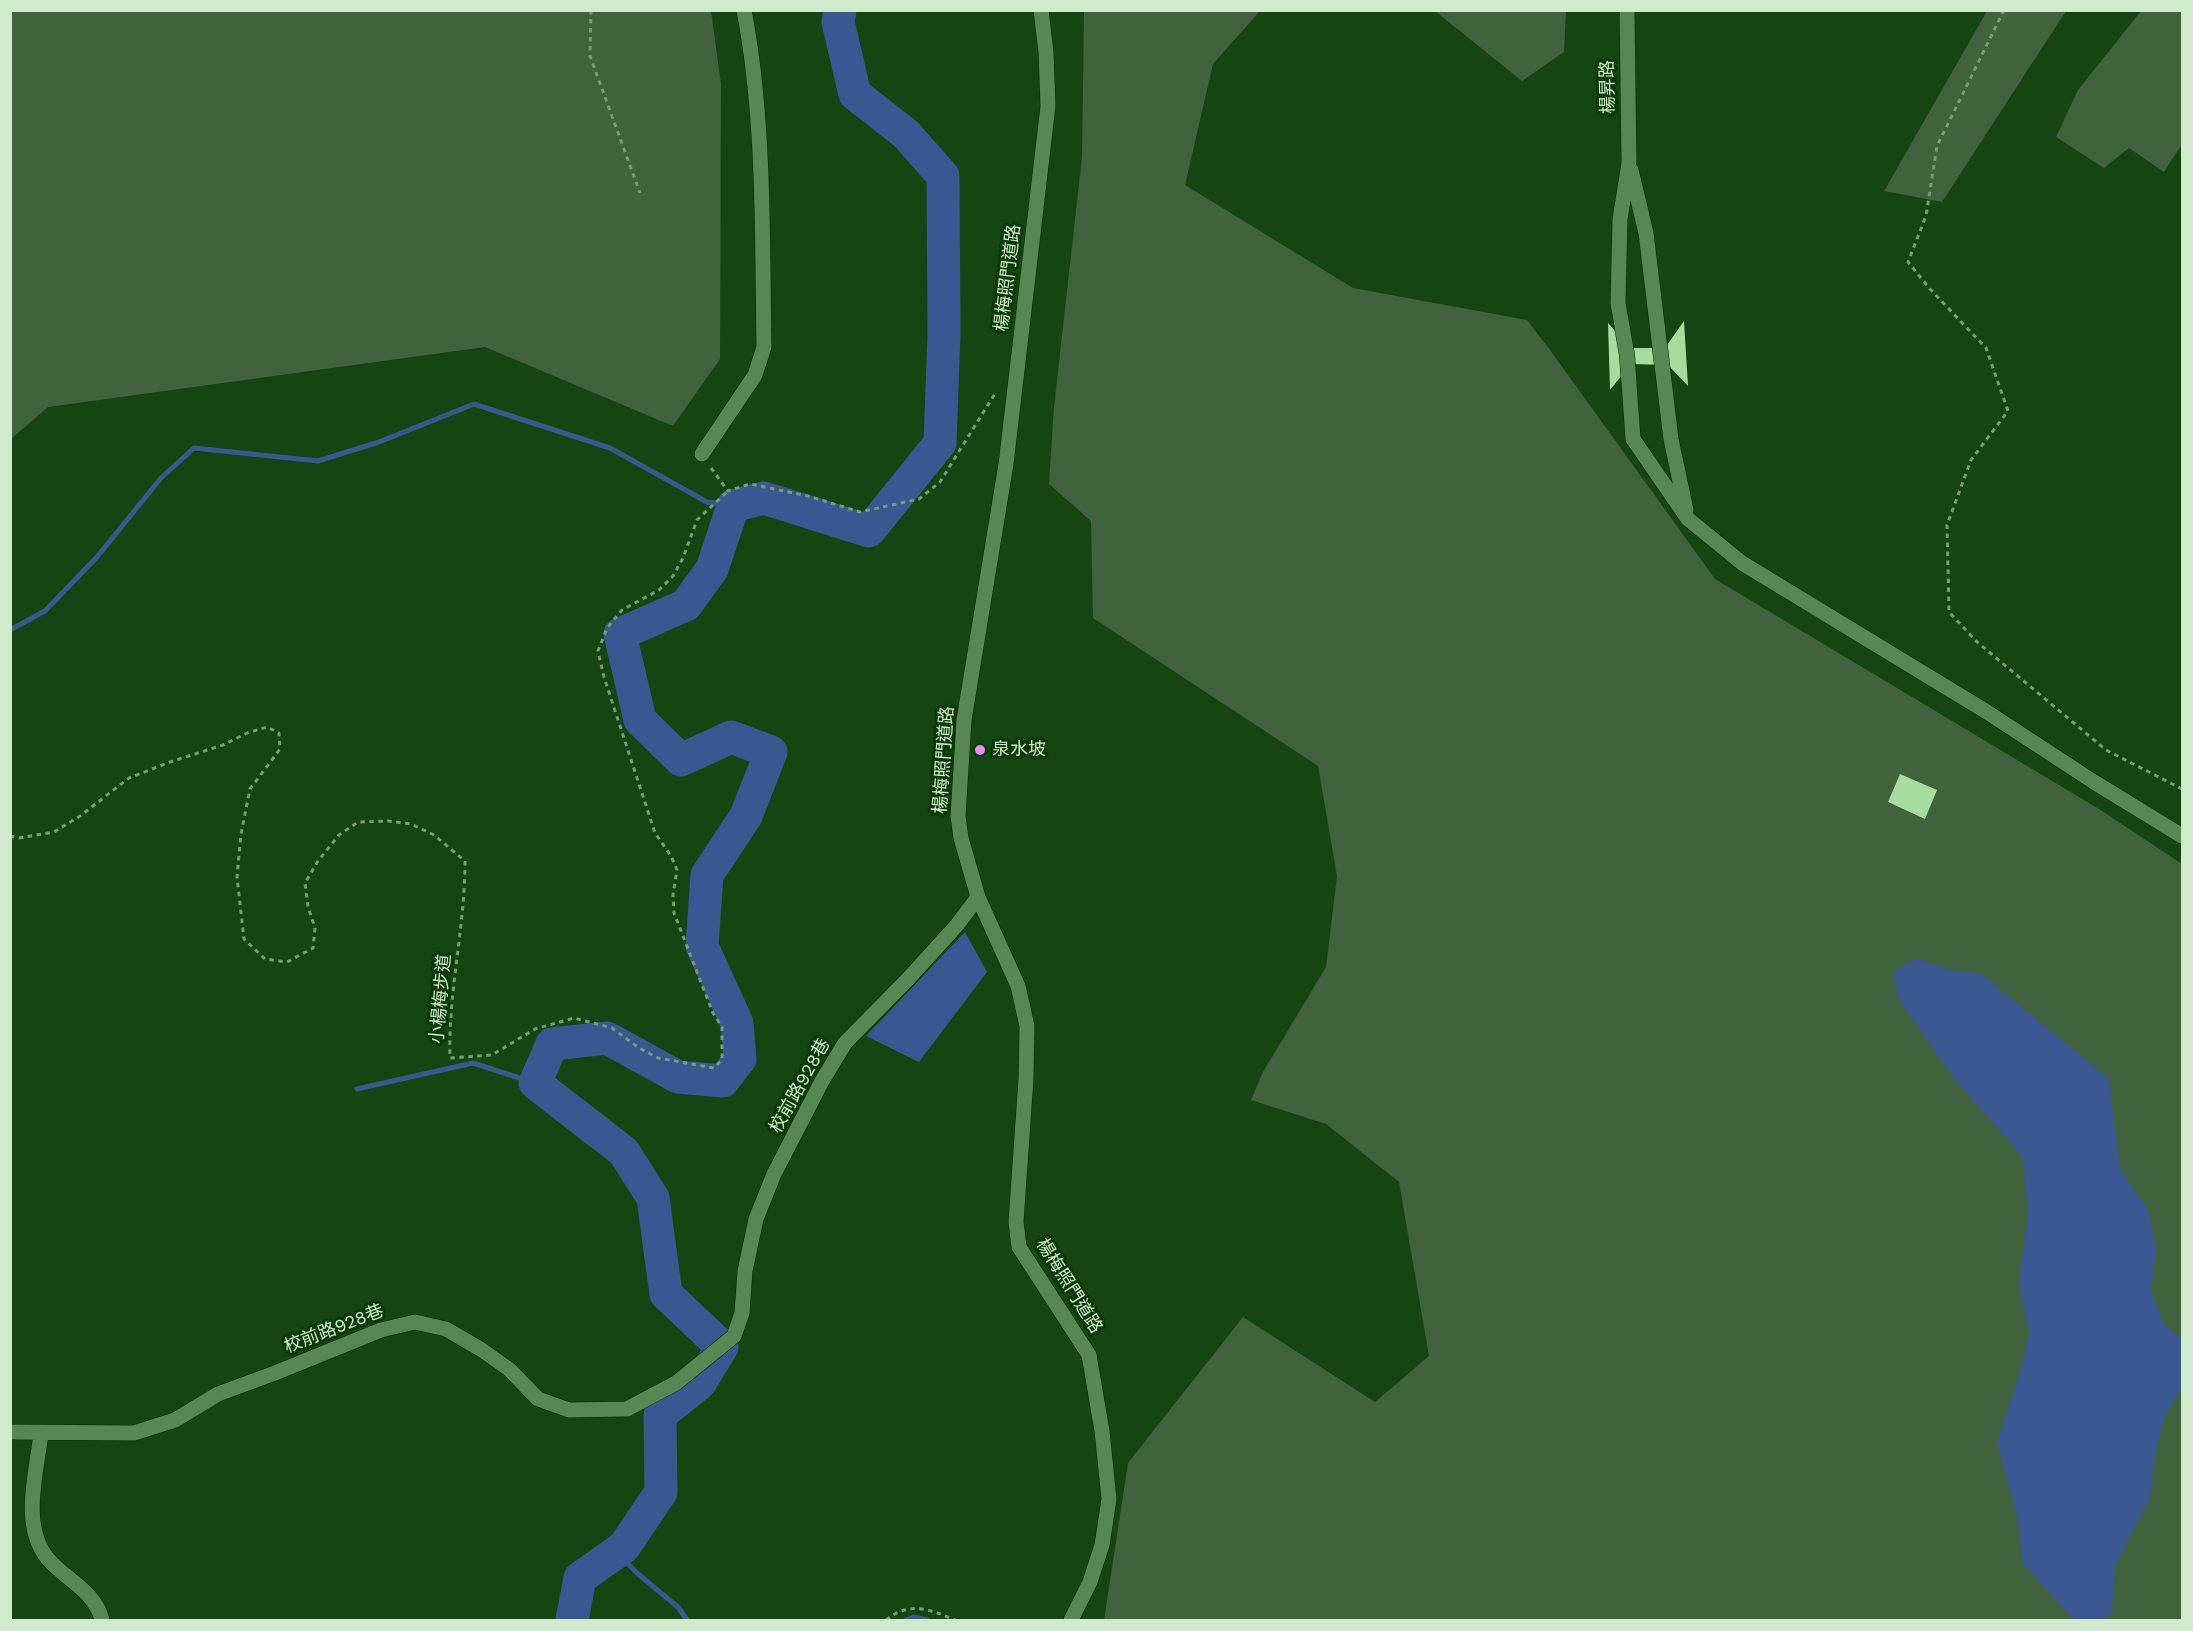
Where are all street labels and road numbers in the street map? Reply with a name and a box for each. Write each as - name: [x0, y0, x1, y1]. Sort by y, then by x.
- street label: 楊昇路: [1597, 60, 1619, 114]
- street label: 楊梅照門道路: [991, 223, 1025, 333]
- street label: 楊梅照門道路: [929, 705, 959, 815]
- street label: 小楊梅步道: [426, 953, 456, 1045]
- street label: 校前路928巷: [765, 1035, 835, 1137]
- street label: 楊梅照門道路: [1031, 1234, 1107, 1338]
- street label: 校前路928巷: [281, 1300, 387, 1358]

